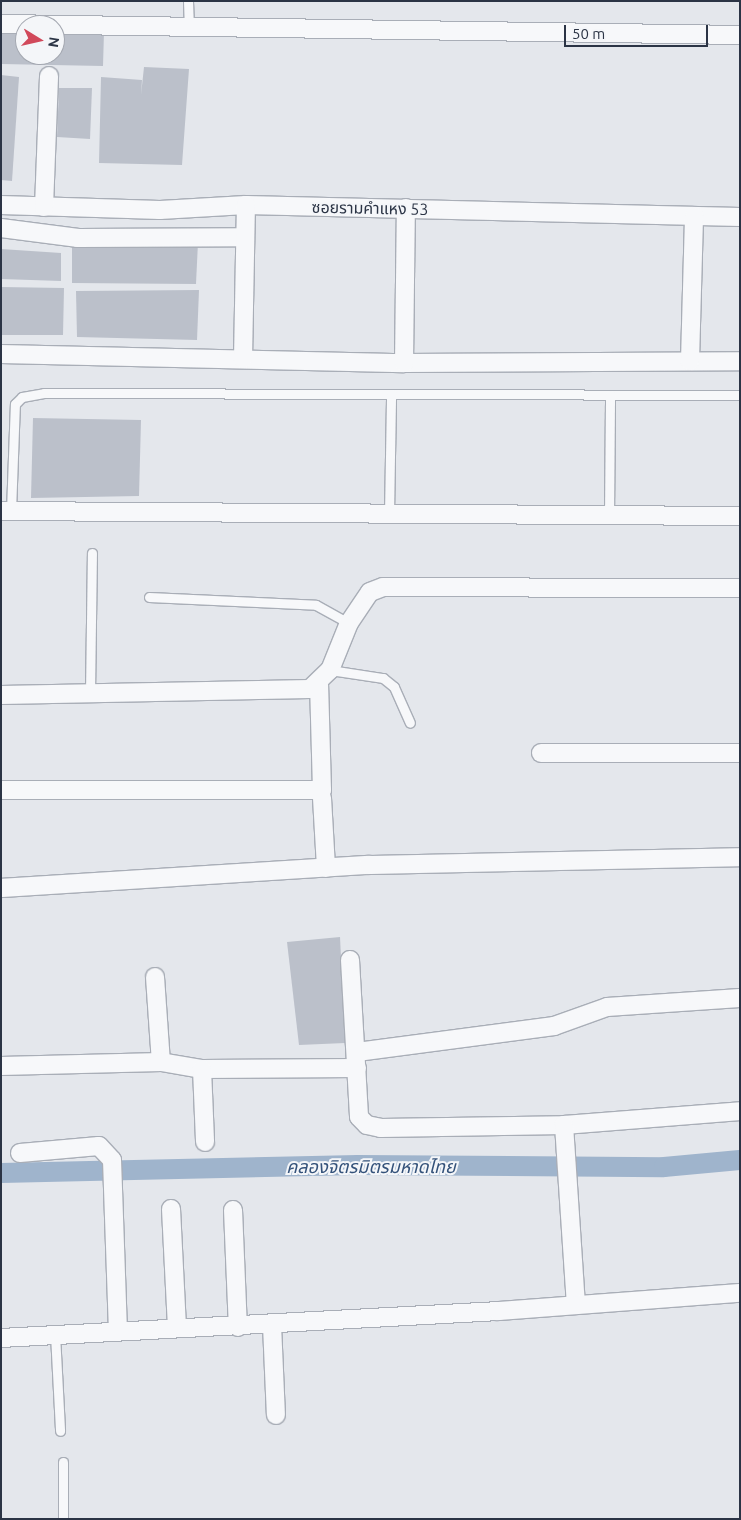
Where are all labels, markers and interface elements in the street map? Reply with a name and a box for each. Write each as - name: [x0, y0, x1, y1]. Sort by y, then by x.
- north arrow: [15, 15, 65, 65]
- scale bar: [566, 15, 710, 47]
- text: 50 m: [572, 25, 605, 42]
- text: N: [45, 36, 63, 49]
- street label: ซอยรามคำแหง 53: [311, 197, 429, 219]
- water label: คลองจิตรมิตรมหาดไทย: [286, 1155, 456, 1177]

